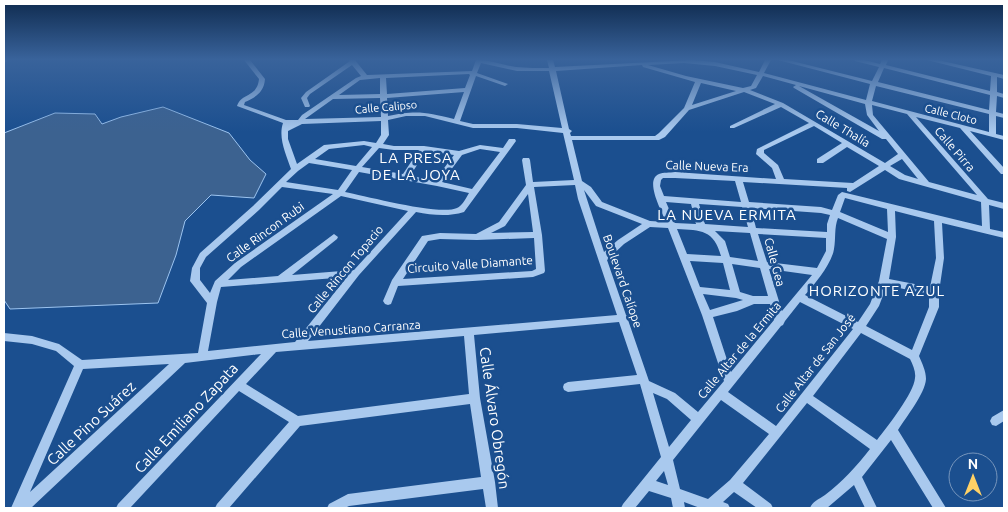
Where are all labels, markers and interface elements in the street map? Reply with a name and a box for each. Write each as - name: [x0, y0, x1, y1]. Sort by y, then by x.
- street label: Calle Calipso: [354, 98, 418, 116]
- street label: Calle Cloto: [924, 102, 978, 126]
- street label: Calle Thalía: [813, 107, 873, 149]
- street label: Calle Pirra: [932, 124, 978, 174]
- district label: LA PRESA DE LA JOYA: [371, 149, 461, 183]
- street label: Calle Nueva Era: [665, 158, 749, 174]
- street label: Calle Rincon Rubi: [224, 199, 306, 265]
- district label: LA NUEVA ERMITA: [657, 206, 797, 223]
- street label: Calle Rincon Topacio: [305, 223, 385, 315]
- street label: Boulevard Calíope: [601, 233, 645, 329]
- street label: Calle Gea: [762, 236, 788, 288]
- street label: Circuito Valle Diamante: [407, 253, 533, 275]
- district label: HORIZONTE AZUL: [809, 282, 945, 299]
- street label: Calle Altar de la Ermita: [695, 299, 783, 401]
- street label: Calle Altar de San José: [772, 311, 858, 415]
- street label: Calle Venustiano Carranza: [281, 318, 421, 340]
- street label: Calle Álvaro Obregón: [477, 346, 513, 490]
- street label: Calle Emiliano Zapata: [131, 360, 241, 476]
- street label: Calle Pino Suárez: [43, 378, 139, 468]
- north arrow: [948, 452, 998, 502]
- text: N: [968, 456, 978, 472]

